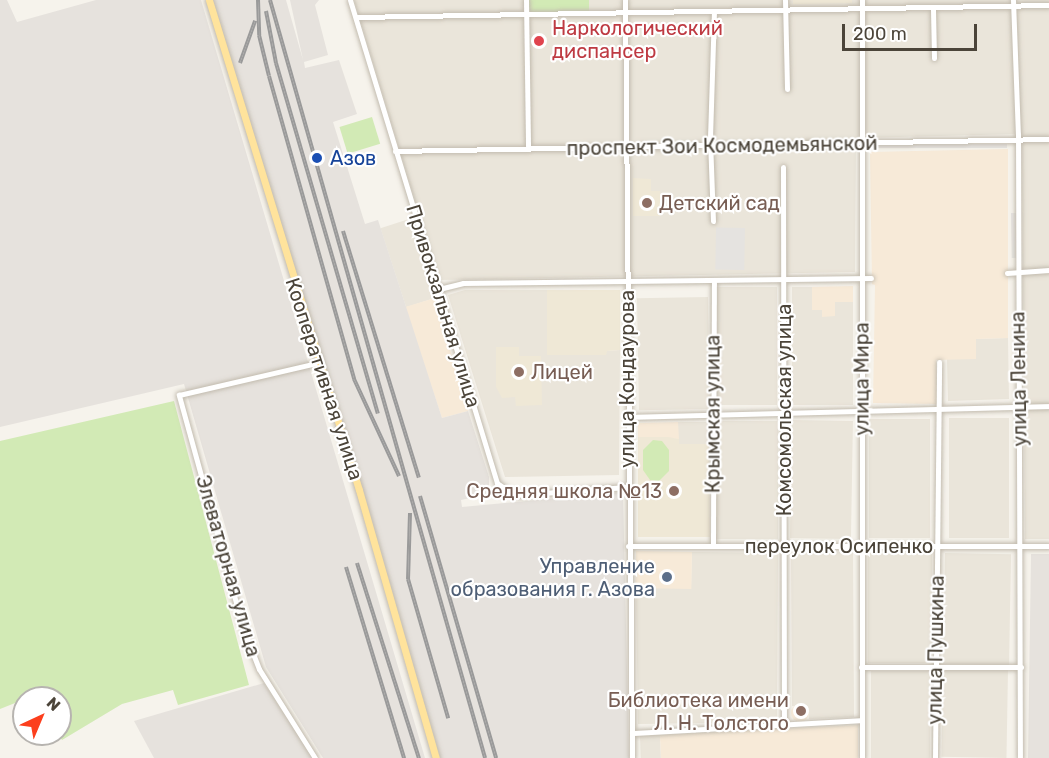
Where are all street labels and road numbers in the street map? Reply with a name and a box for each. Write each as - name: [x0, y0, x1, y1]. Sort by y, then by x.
- street label: проспект Зои Космодемьянской: [566, 131, 878, 161]
- street label: Привокзальная улица: [401, 201, 485, 411]
- street label: Кооперативная улица: [280, 275, 368, 483]
- street label: улица Кондаурова: [615, 290, 639, 468]
- street label: Комсомольская улица: [772, 304, 796, 516]
- street label: улица Ленина: [1006, 311, 1032, 447]
- street label: улица Мира: [850, 322, 874, 436]
- street label: Крымская улица: [701, 335, 725, 493]
- street label: Элеваторная улица: [191, 472, 265, 660]
- street label: переулок Осипенко: [745, 534, 933, 558]
- street label: улица Пушкина: [923, 575, 949, 725]

